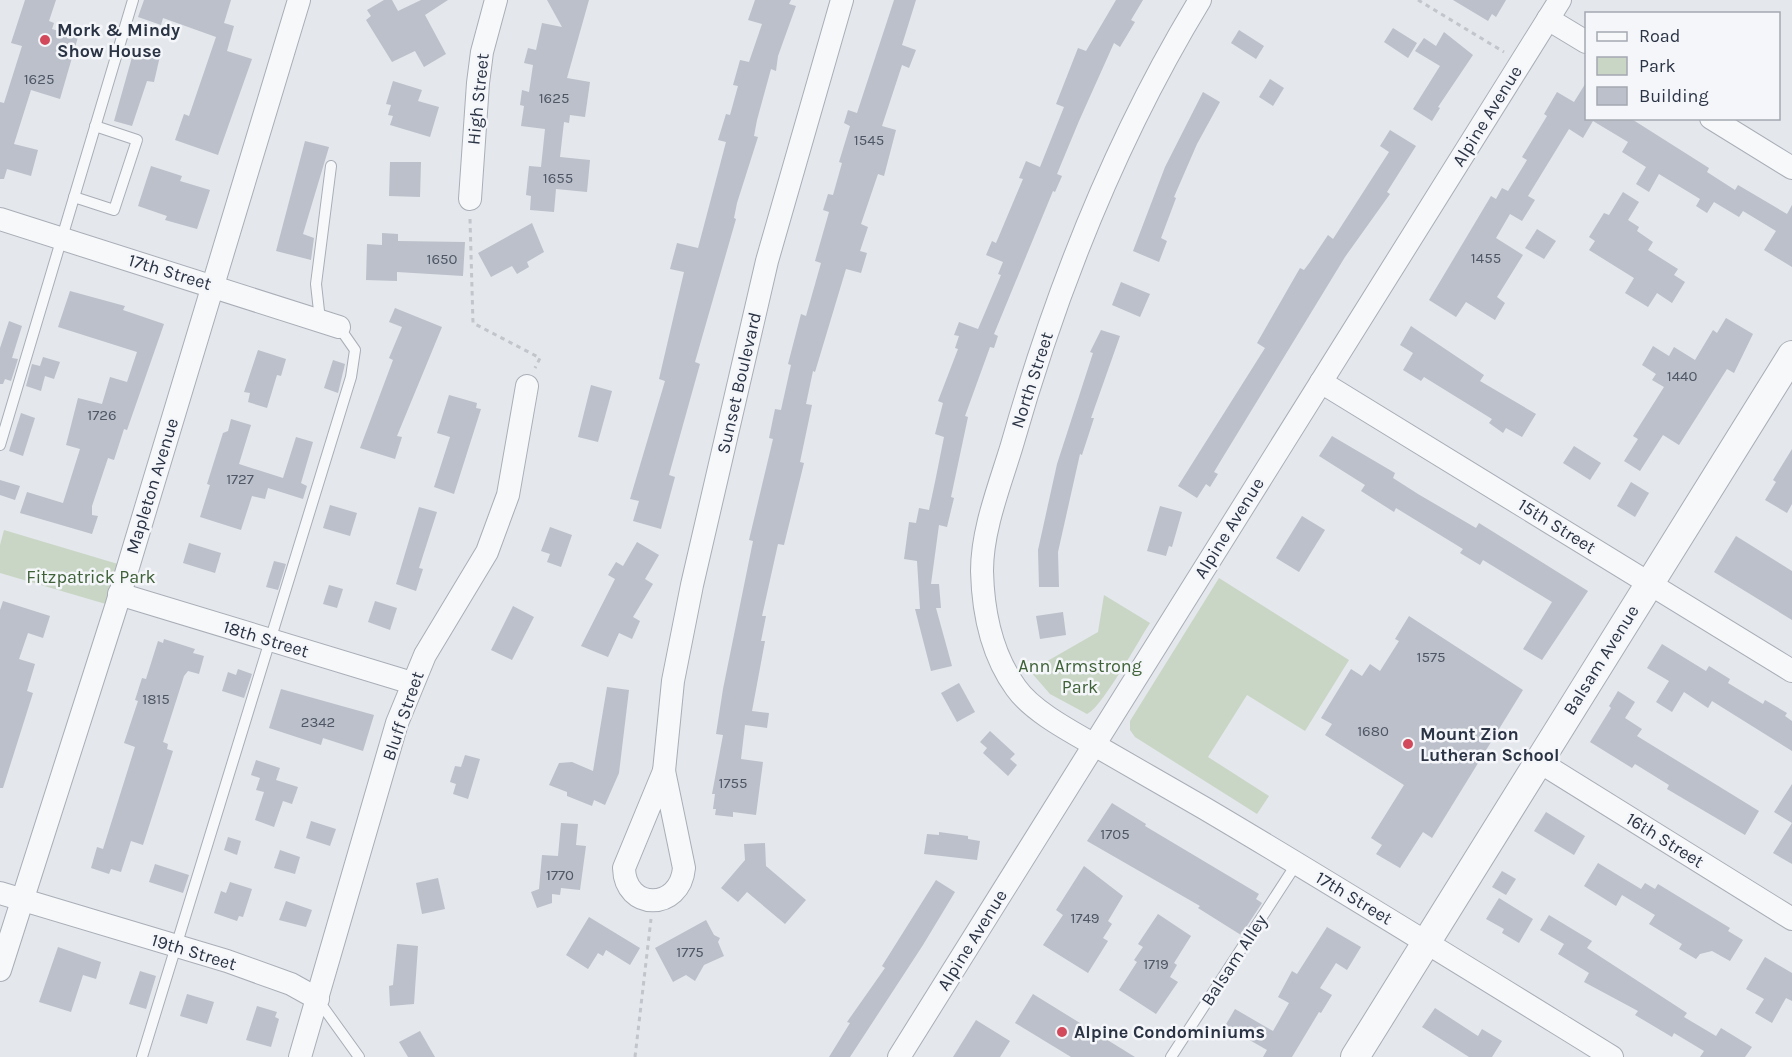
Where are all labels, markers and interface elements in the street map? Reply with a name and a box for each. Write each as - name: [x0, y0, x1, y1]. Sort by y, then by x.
- legend: [1585, 12, 1780, 120]
- place label: Mork & Mindy Show House: [57, 19, 180, 62]
- text: Road: [1639, 25, 1680, 47]
- marker: Mork & Mindy Show House: [38, 33, 52, 47]
- street label: High Street: [462, 52, 494, 146]
- text: Park: [1639, 55, 1676, 77]
- street label: Alpine Avenue: [1447, 61, 1527, 171]
- house number: 1625: [24, 70, 54, 88]
- text: Building: [1639, 85, 1709, 107]
- house number: 1625: [539, 89, 569, 107]
- house number: 1545: [854, 131, 884, 149]
- house number: 1655: [543, 169, 573, 187]
- street label: 17th Street: [126, 249, 214, 295]
- house number: 1455: [1471, 249, 1501, 267]
- house number: 1650: [427, 250, 458, 268]
- street label: Sunset Boulevard: [712, 310, 766, 456]
- street label: North Street: [1006, 329, 1058, 431]
- house number: 1440: [1667, 367, 1697, 385]
- house number: 1726: [87, 406, 117, 424]
- street label: Mapleton Avenue: [121, 415, 183, 557]
- house number: 1727: [226, 470, 254, 488]
- street label: Alpine Avenue: [1189, 473, 1269, 583]
- street label: 15th Street: [1514, 494, 1600, 559]
- park label: Fitzpatrick Park: [26, 566, 156, 588]
- street label: Balsam Avenue: [1558, 601, 1644, 719]
- street label: 18th Street: [221, 616, 312, 662]
- house number: 1575: [1417, 648, 1445, 666]
- park label: Ann Armstrong Park: [1018, 655, 1142, 698]
- street label: Bluff Street: [377, 668, 429, 764]
- house number: 1815: [142, 690, 170, 708]
- house number: 2342: [301, 713, 335, 731]
- house number: 1680: [1357, 722, 1389, 740]
- place label: Mount Zion Lutheran School: [1420, 723, 1559, 766]
- marker: Mount Zion Lutheran School: [1401, 737, 1415, 751]
- house number: 1755: [719, 774, 747, 792]
- street label: 16th Street: [1622, 807, 1708, 873]
- house number: 1705: [1100, 825, 1130, 843]
- house number: 1770: [546, 866, 574, 884]
- street label: 17th Street: [1312, 866, 1397, 930]
- street label: Alpine Avenue: [932, 885, 1012, 995]
- house number: 1749: [1070, 909, 1100, 927]
- street label: Balsam Alley: [1196, 910, 1272, 1010]
- street label: 19th Street: [149, 929, 239, 975]
- house number: 1775: [676, 943, 704, 961]
- house number: 1719: [1143, 955, 1169, 973]
- place label: Alpine Condominiums: [1074, 1021, 1265, 1043]
- marker: Alpine Condominiums: [1055, 1025, 1069, 1039]

